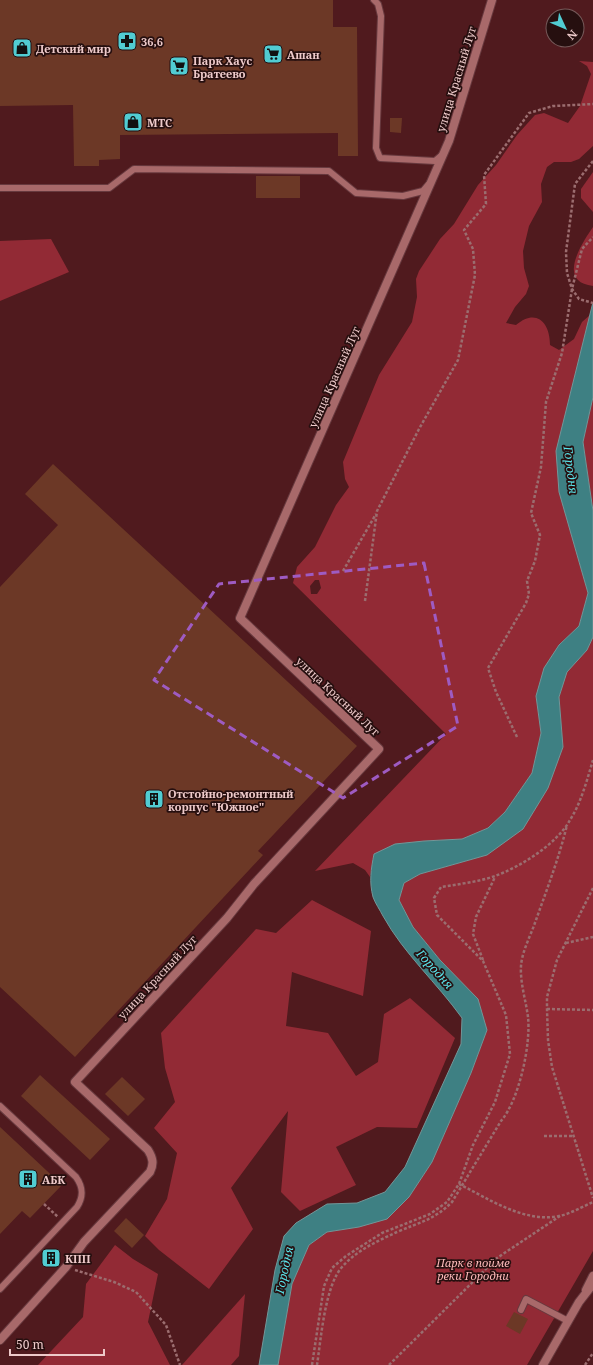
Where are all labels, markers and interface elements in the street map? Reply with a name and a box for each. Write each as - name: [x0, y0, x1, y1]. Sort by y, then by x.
- north arrow: [545, 8, 585, 48]
- street label: улица Красный Луг: [433, 24, 479, 134]
- text: N: [564, 27, 581, 44]
- pharmacy icon: 36,6: [116, 30, 138, 52]
- place label: 36,6: [141, 34, 163, 49]
- shop icon: Детский мир: [11, 37, 33, 59]
- place label: Детский мир: [36, 41, 111, 56]
- supermarket icon: Ашан: [262, 43, 284, 65]
- place label: Ашан: [287, 47, 320, 62]
- place label: Парк Хаус Братеево: [193, 53, 252, 81]
- supermarket icon: Парк Хаус Братеево: [168, 55, 190, 77]
- shop icon: МТС: [122, 111, 144, 133]
- place label: МТС: [147, 115, 172, 130]
- street label: улица Красный Луг: [305, 324, 363, 430]
- water label: Городня: [560, 444, 582, 495]
- street label: улица Красный Луг: [293, 653, 383, 739]
- place label: Отстойно-ремонтный корпус "Южное": [168, 786, 294, 814]
- building icon: Отстойно-ремонтный корпус "Южное": [143, 788, 165, 810]
- street label: улица Красный Луг: [114, 932, 200, 1022]
- water label: Городня: [412, 945, 457, 993]
- building icon: АБК: [17, 1168, 39, 1190]
- place label: АБК: [42, 1172, 66, 1187]
- water label: Городня: [270, 1245, 297, 1296]
- building icon: КПП: [40, 1247, 62, 1269]
- place label: КПП: [65, 1251, 91, 1266]
- park label: Парк в пойме реки Городни: [435, 1255, 510, 1283]
- scale bar: [10, 1331, 104, 1357]
- text: 50 m: [16, 1336, 44, 1353]

